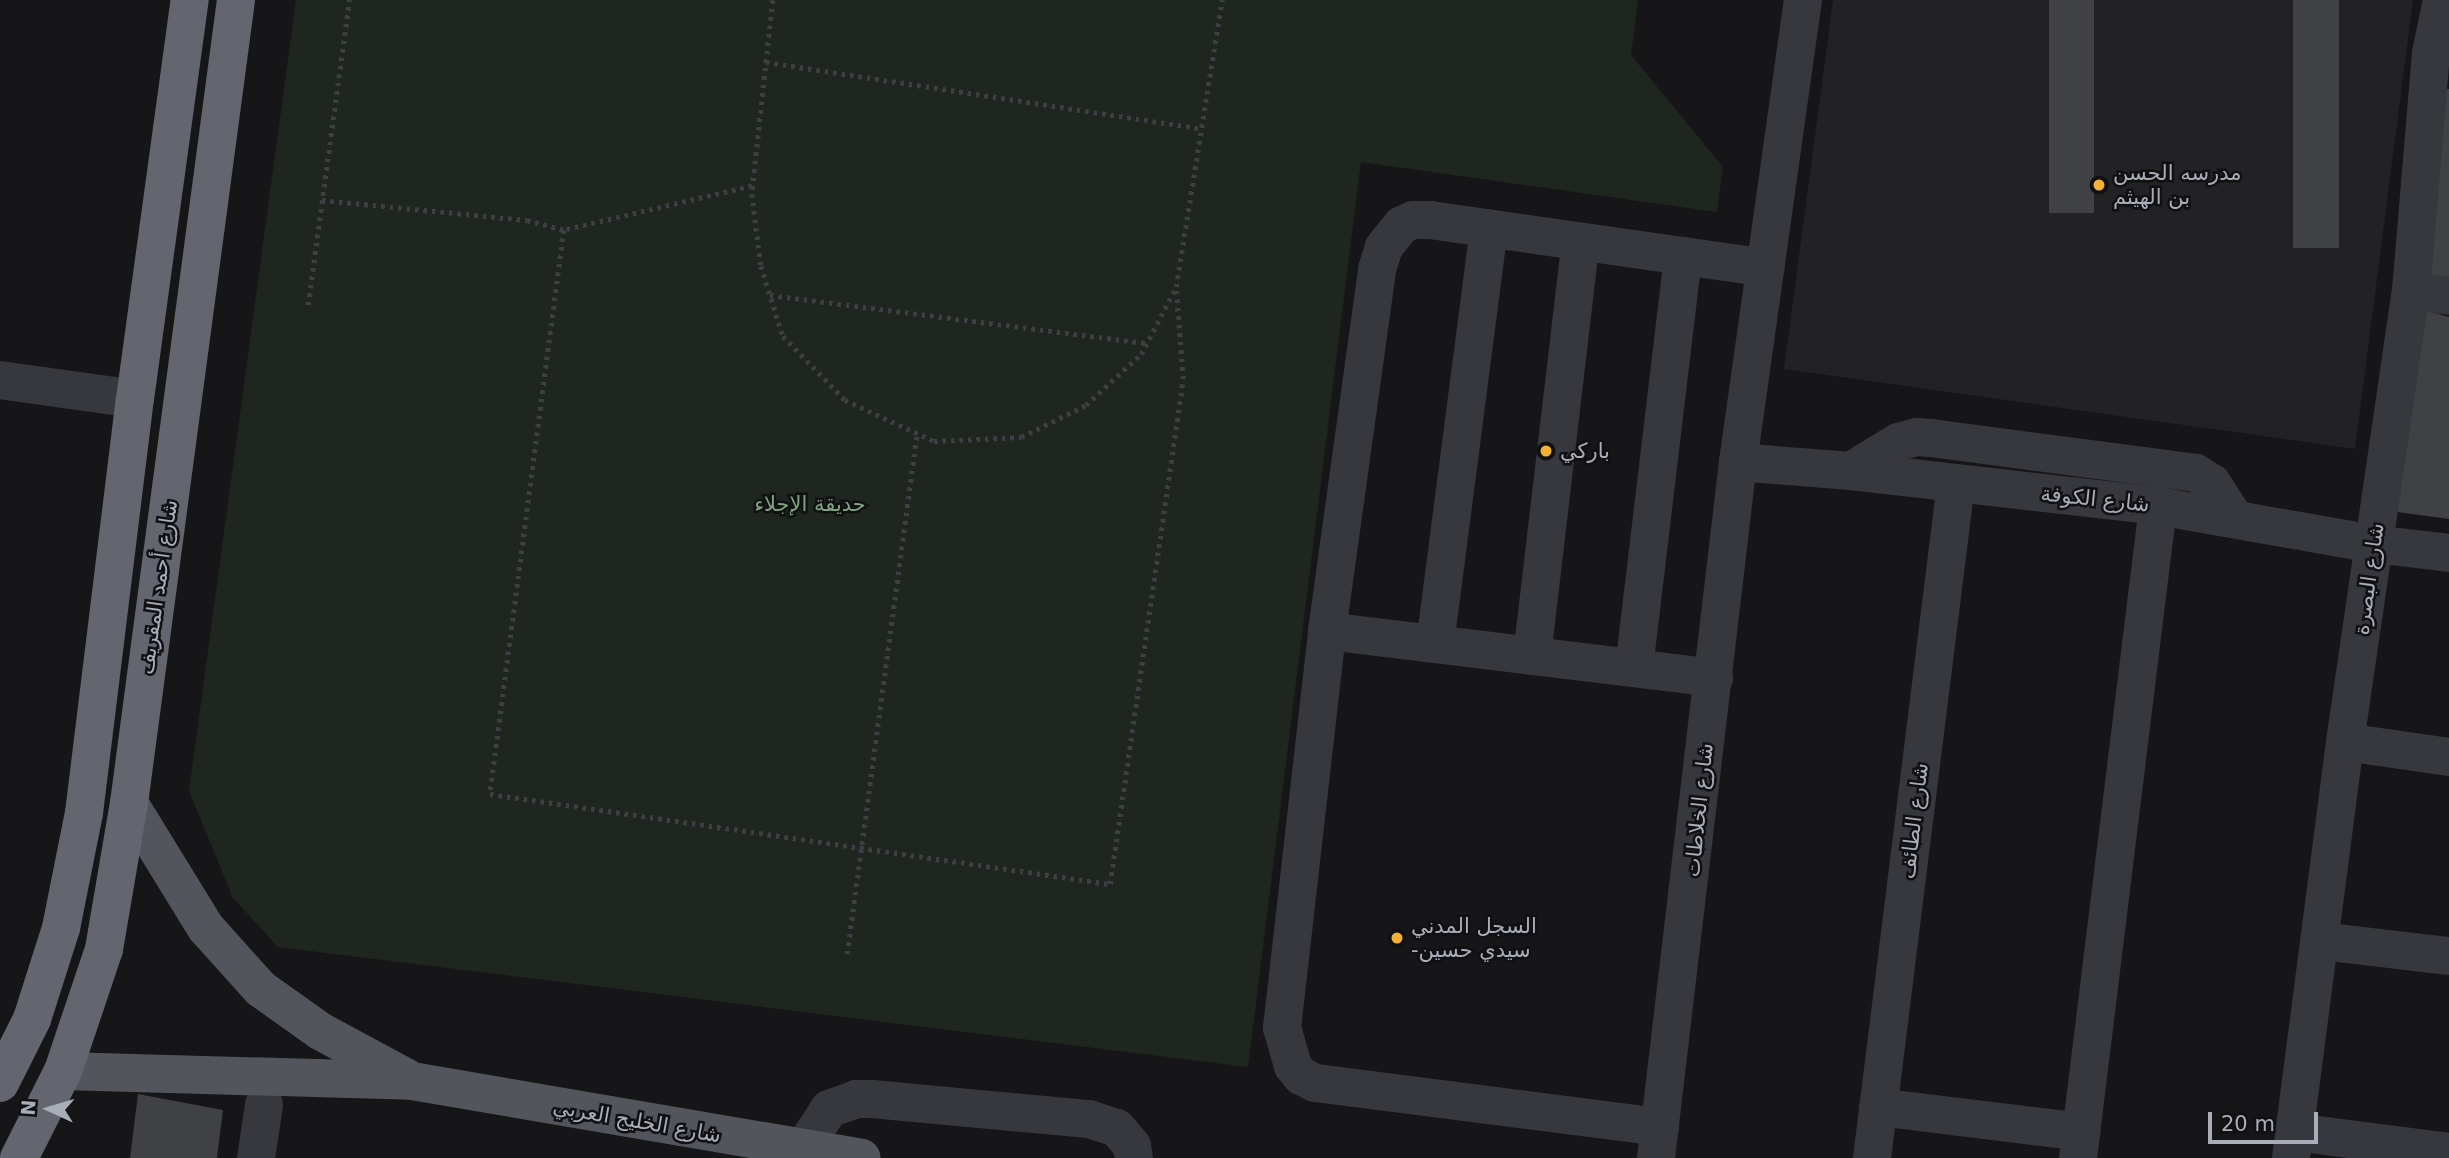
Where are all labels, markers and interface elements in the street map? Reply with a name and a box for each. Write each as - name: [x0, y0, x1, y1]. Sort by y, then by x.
- place label: مدرسه الحسن بن الهيثم: [2113, 160, 2241, 210]
- marker: مدرسه الحسن بن الهيثم: [2091, 177, 2107, 193]
- place label: باركي: [1560, 438, 1610, 464]
- marker: باركي: [1538, 443, 1554, 459]
- street label: شارع الكوفة: [2039, 481, 2151, 517]
- park label: حديقة الإجلاء: [754, 491, 866, 517]
- street label: شارع أحمد المقريف: [133, 498, 183, 676]
- street label: شارع البصرة: [2349, 521, 2389, 637]
- street label: شارع الخلاطات: [1679, 742, 1719, 878]
- street label: شارع الطائف: [1894, 762, 1934, 880]
- place label: السجل المدني -سيدي حسين: [1411, 913, 1537, 963]
- marker: السجل المدني -سيدي حسين: [1389, 930, 1405, 946]
- north arrow: [14, 1074, 84, 1144]
- street label: شارع الخليج العربي: [551, 1094, 723, 1148]
- scale bar: [2211, 1098, 2321, 1142]
- text: N: [17, 1099, 40, 1116]
- text: 20 m: [2221, 1112, 2275, 1136]

